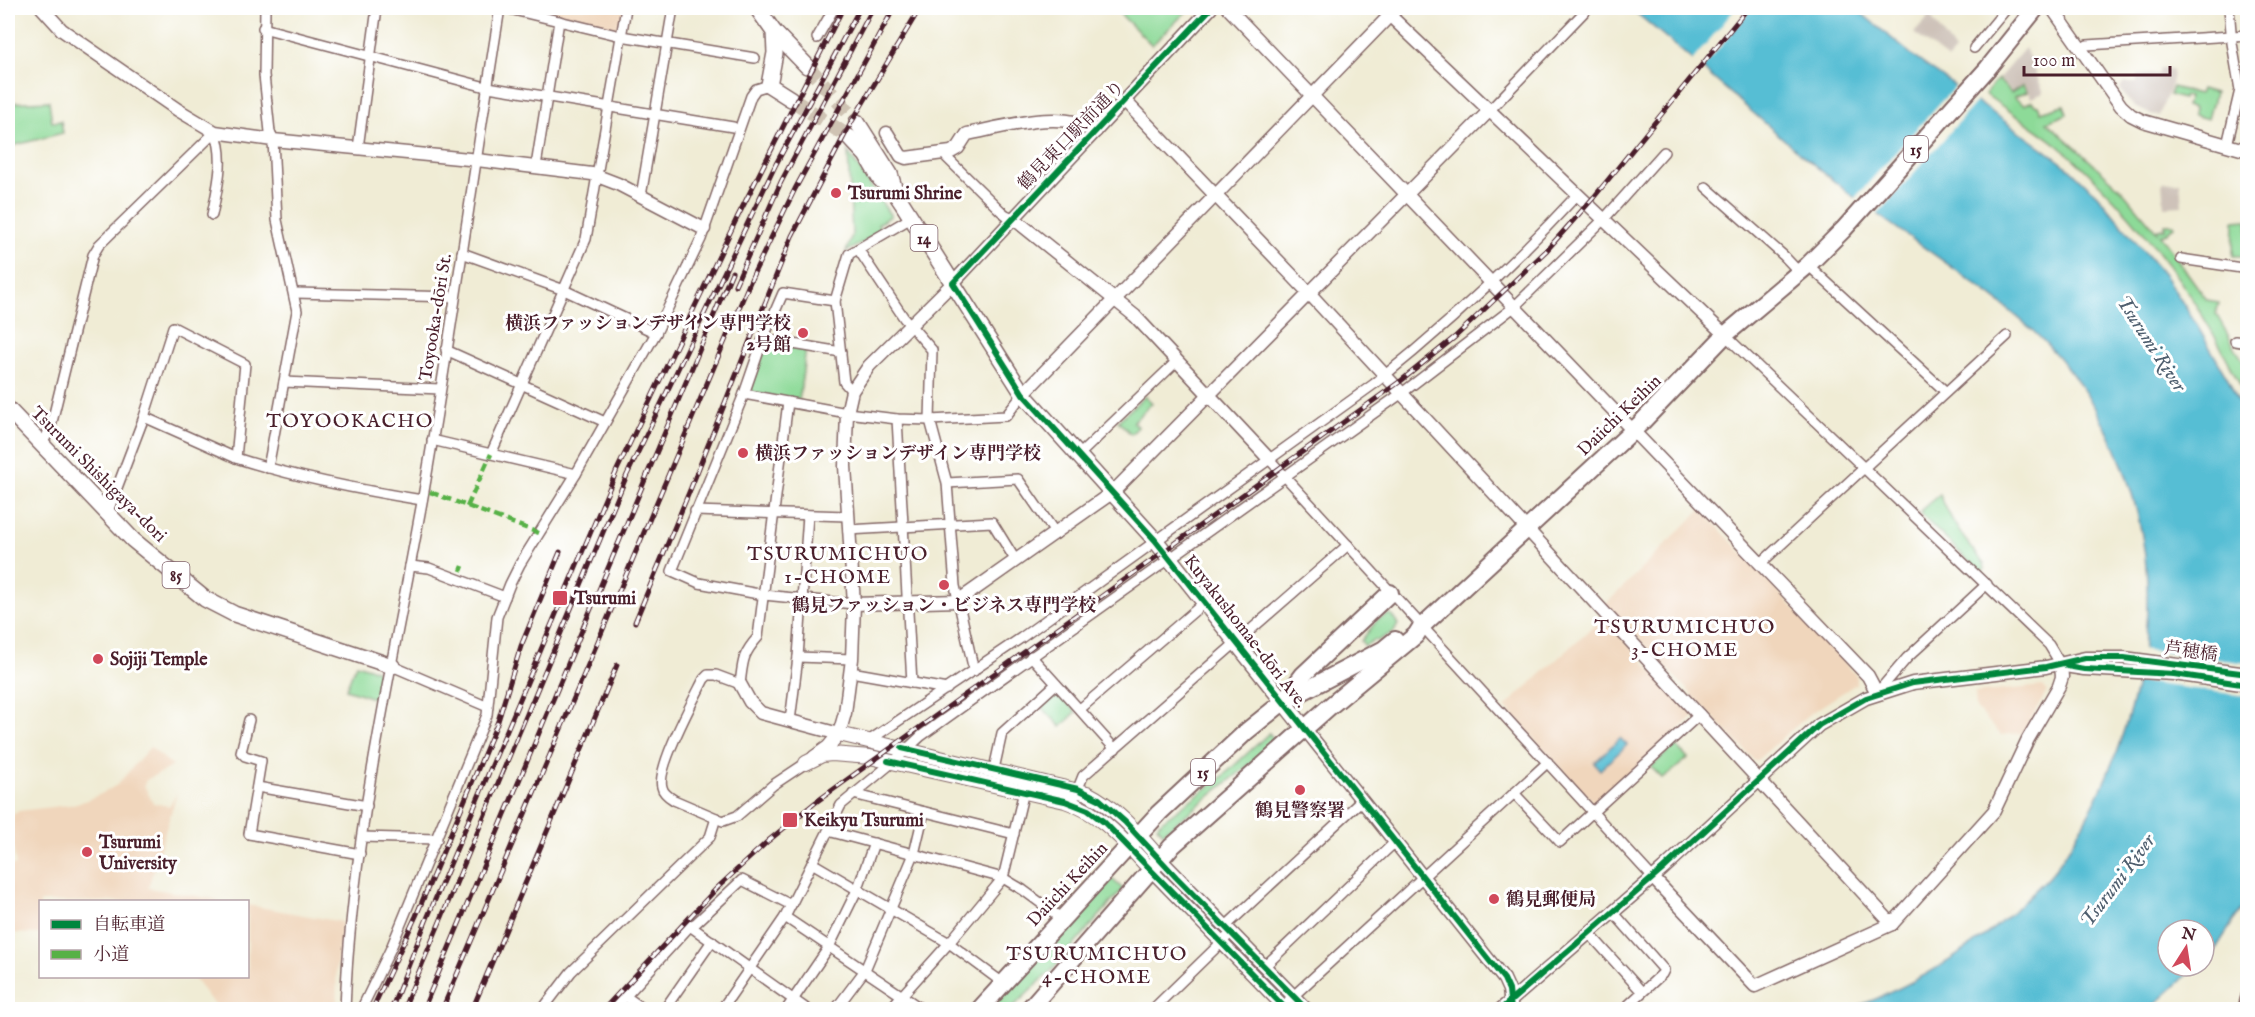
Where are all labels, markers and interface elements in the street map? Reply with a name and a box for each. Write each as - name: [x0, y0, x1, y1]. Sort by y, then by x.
- scale bar: [2024, 39, 2170, 77]
- text: 100 m: [2033, 50, 2075, 73]
- street label: 鶴見東口駅前通り: [1014, 76, 1130, 196]
- road number: 15: [1904, 136, 1928, 162]
- place label: Tsurumi Shrine: [847, 183, 963, 206]
- marker: Tsurumi Shrine: [829, 186, 843, 200]
- road number: 14: [910, 225, 938, 251]
- street label: Toyooka-dōri St.: [415, 252, 458, 383]
- water label: Tsurumi River: [2110, 291, 2192, 398]
- place label: 横浜ファッションデザイン専門学校 2号館: [505, 313, 791, 357]
- marker: 横浜ファッションデザイン専門学校 2号館: [796, 326, 810, 340]
- street label: Daiichi Keihin: [1573, 370, 1667, 462]
- street label: Tsurumi Shishigaya-dori: [25, 402, 171, 548]
- district label: TOYOOKACHO: [266, 409, 434, 434]
- place label: 横浜ファッションデザイン専門学校: [755, 443, 1041, 466]
- marker: 横浜ファッションデザイン専門学校: [736, 446, 750, 460]
- district label: TSURUMICHUO 1-CHOME: [747, 542, 929, 590]
- street label: Kuyakushomae-dōri Ave.: [1178, 551, 1312, 713]
- road number: 85: [162, 562, 190, 588]
- marker: 鶴見ファッション・ビジネス専門学校: [937, 578, 951, 592]
- place label: Tsurumi: [573, 588, 636, 611]
- marker: Tsurumi: [551, 589, 569, 607]
- place label: 鶴見ファッション・ビジネス専門学校: [792, 595, 1096, 618]
- district label: TSURUMICHUO 3-CHOME: [1594, 615, 1776, 663]
- street label: 芦穂橋: [2162, 637, 2219, 668]
- place label: Sojiji Temple: [110, 649, 208, 672]
- marker: Sojiji Temple: [91, 652, 105, 666]
- road number: 15: [1191, 759, 1215, 785]
- marker: 鶴見警察署: [1293, 783, 1307, 797]
- place label: 鶴見警察署: [1255, 800, 1345, 823]
- place label: Keikyu Tsurumi: [804, 810, 924, 833]
- marker: Keikyu Tsurumi: [781, 811, 799, 829]
- water label: Tsurumi River: [2075, 828, 2162, 932]
- place label: Tsurumi University: [98, 832, 178, 876]
- street label: Daiichi Keihin: [1023, 837, 1114, 932]
- marker: Tsurumi University: [80, 845, 94, 859]
- place label: 鶴見郵便局: [1506, 889, 1596, 912]
- marker: 鶴見郵便局: [1487, 892, 1501, 906]
- legend: [39, 900, 249, 978]
- text: 自転車道: [93, 914, 165, 937]
- north arrow: [2156, 918, 2216, 978]
- text: N: [2179, 924, 2198, 947]
- district label: TSURUMICHUO 4-CHOME: [1006, 942, 1188, 990]
- text: 小道: [93, 944, 129, 967]

